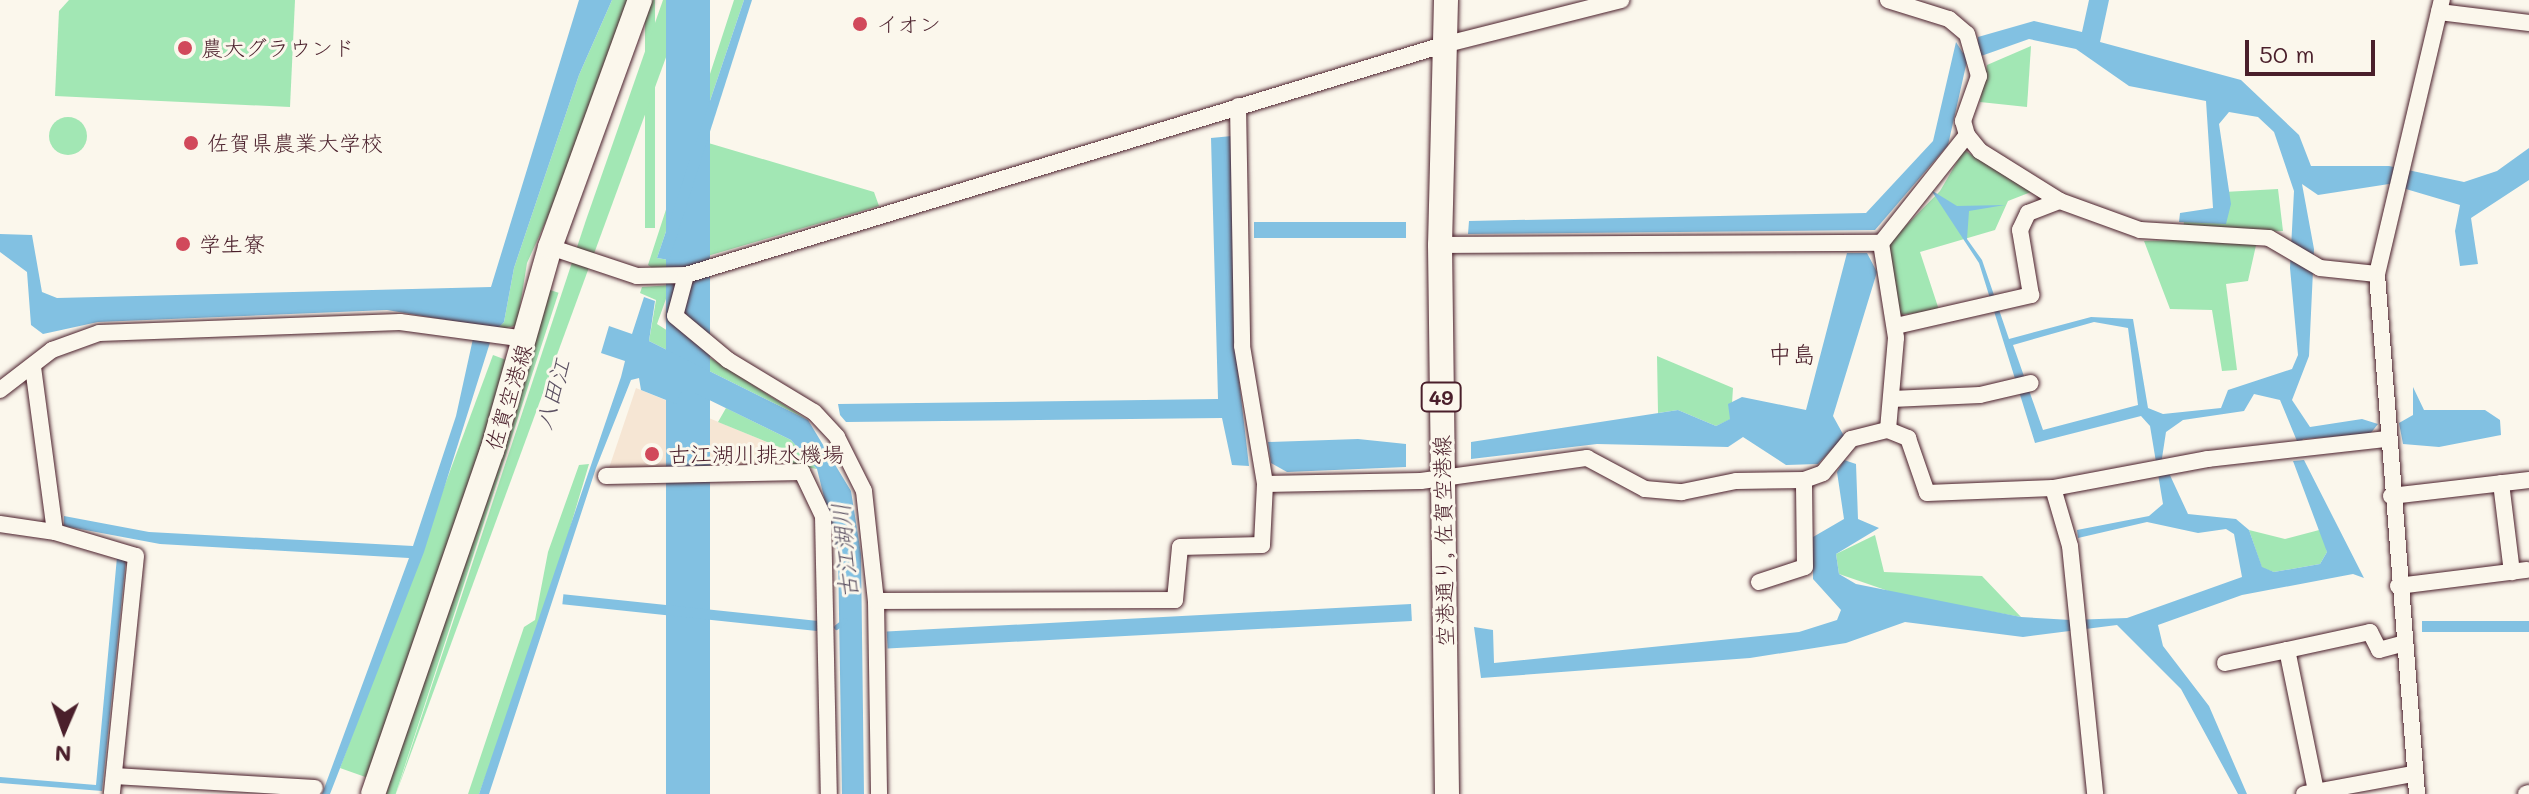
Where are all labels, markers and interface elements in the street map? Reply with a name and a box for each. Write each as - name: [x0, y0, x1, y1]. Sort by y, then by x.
- place label: イオン: [876, 11, 942, 37]
- marker: イオン: [851, 15, 869, 33]
- scale bar: [2249, 24, 2379, 74]
- place label: 農大グラウンド: [201, 35, 355, 61]
- text: 50 m: [2259, 38, 2315, 69]
- marker: 農大グラウンド: [176, 39, 194, 57]
- place label: 佐賀県農業大学校: [207, 130, 383, 156]
- marker: 佐賀県農業大学校: [182, 134, 200, 152]
- place label: 学生寮: [199, 231, 265, 257]
- marker: 学生寮: [174, 235, 192, 253]
- district label: 中島: [1768, 340, 1816, 368]
- street label: 佐賀空港線: [479, 341, 537, 453]
- water label: 八田江: [528, 355, 576, 433]
- road number: 49: [1419, 381, 1463, 413]
- street label: 空港通り, 佐賀空港線: [1428, 435, 1458, 647]
- place label: 古江湖川排水機場: [668, 441, 844, 467]
- marker: 古江湖川排水機場: [643, 445, 661, 463]
- water label: 古江湖川: [825, 502, 863, 600]
- north arrow: [24, 690, 104, 770]
- text: N: [54, 740, 72, 769]

